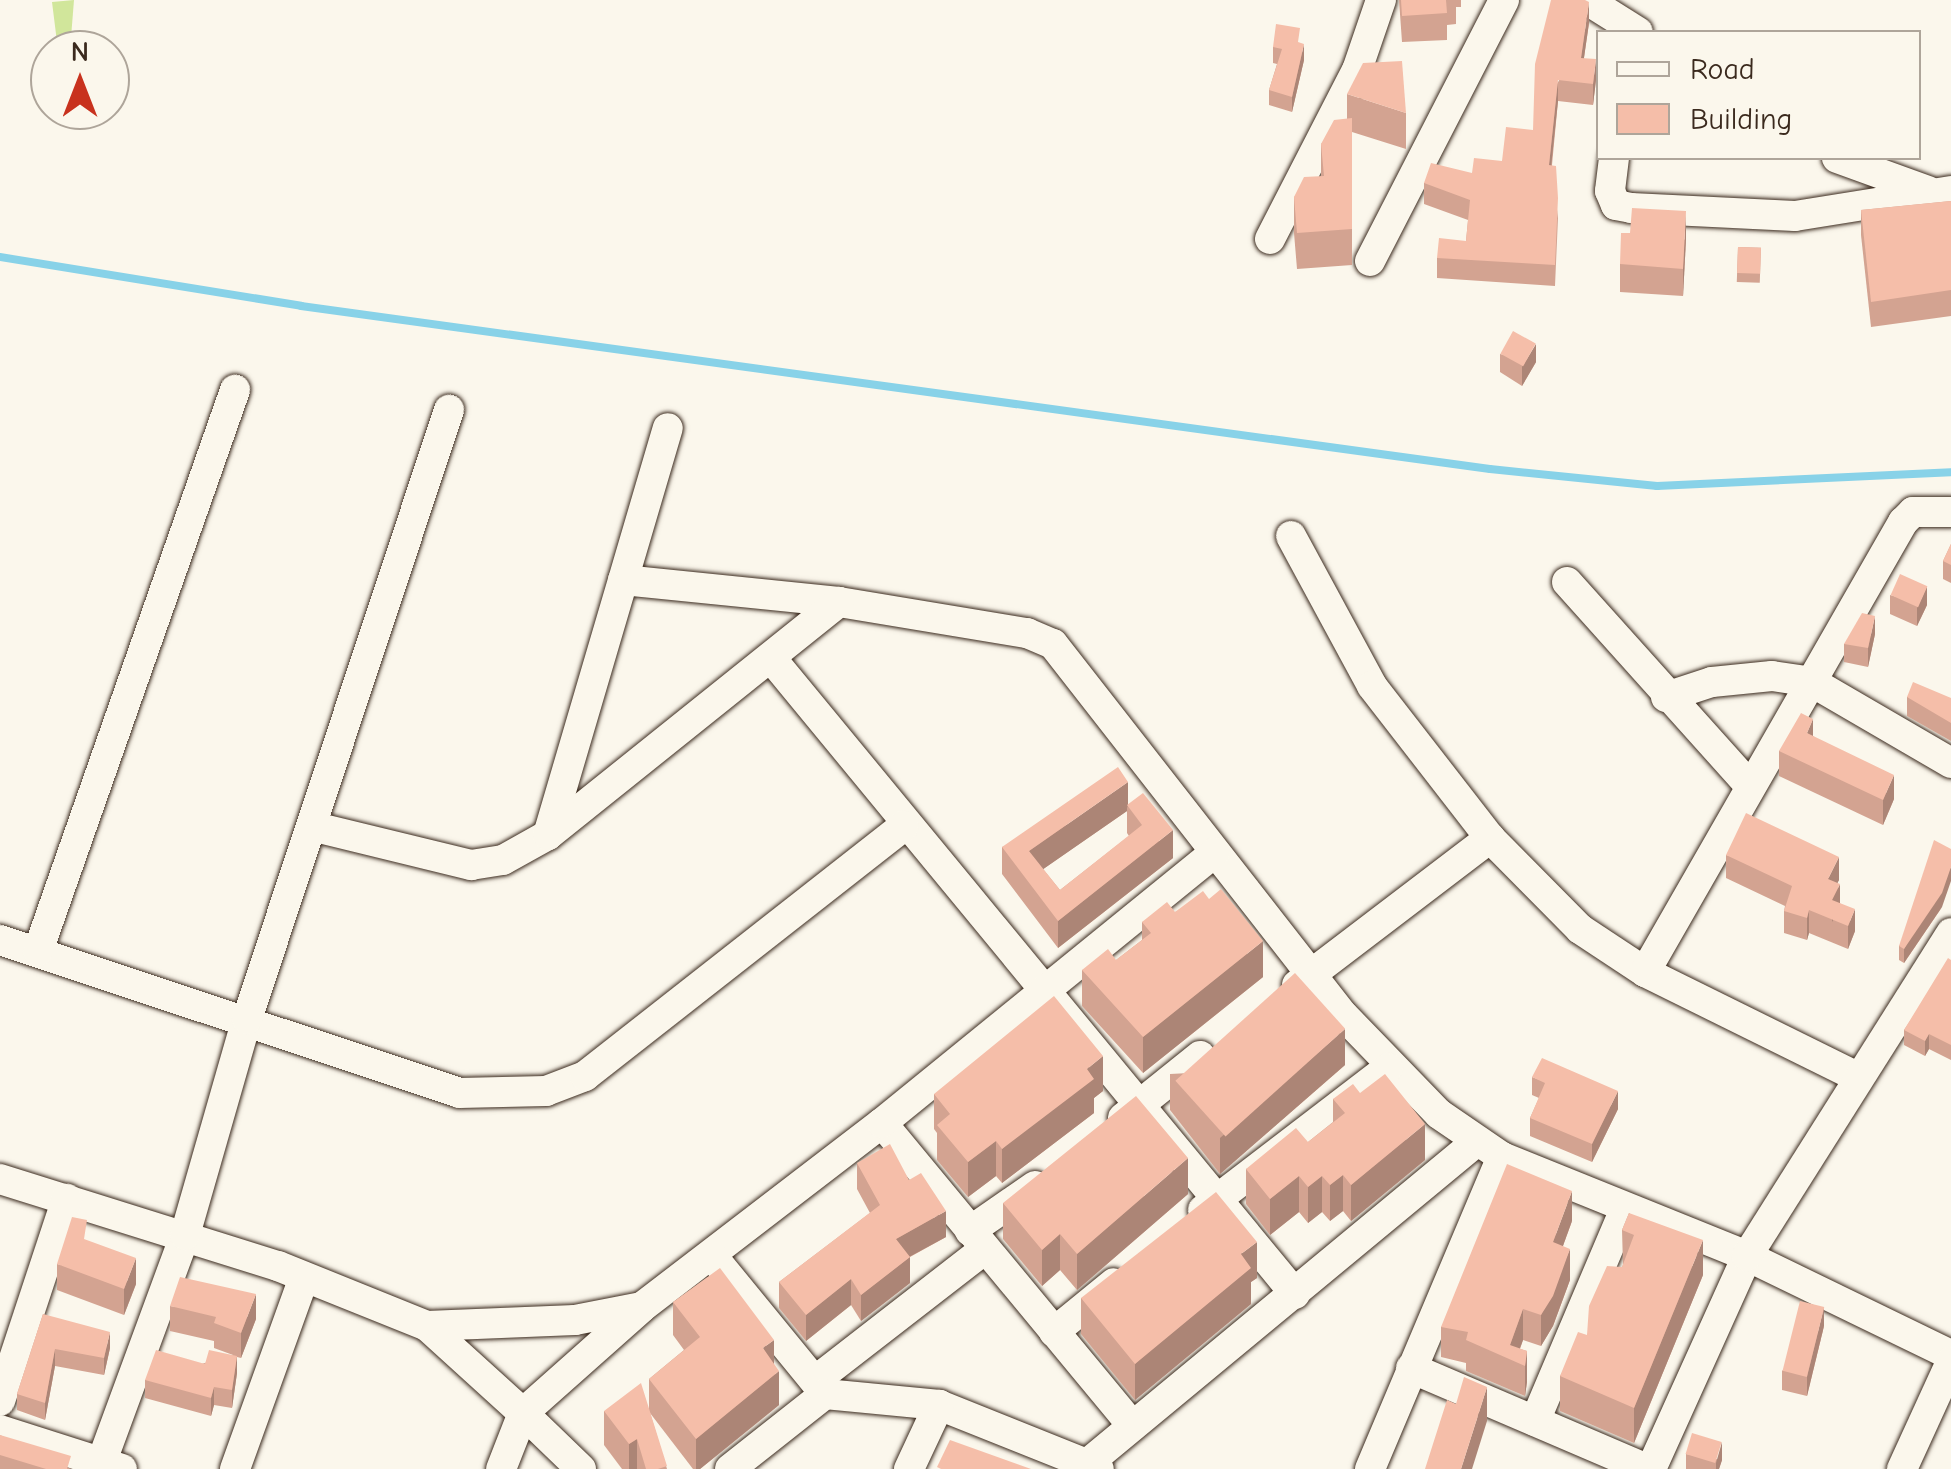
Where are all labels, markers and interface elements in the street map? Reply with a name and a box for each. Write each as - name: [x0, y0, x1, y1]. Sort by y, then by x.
- north arrow: [30, 30, 130, 130]
- legend: [1596, 30, 1921, 160]
- text: N: [71, 36, 89, 68]
- text: Road: [1690, 52, 1755, 87]
- text: Building: [1690, 102, 1793, 137]

